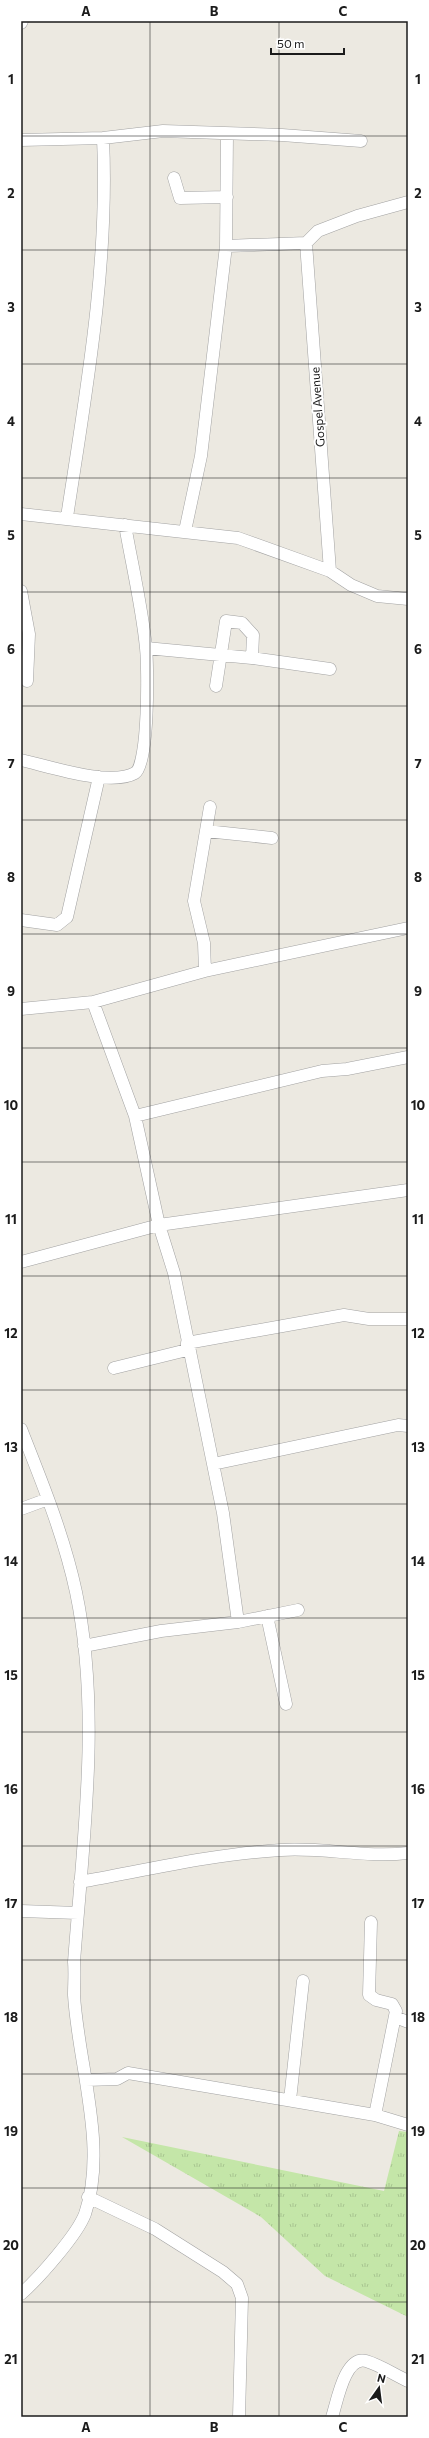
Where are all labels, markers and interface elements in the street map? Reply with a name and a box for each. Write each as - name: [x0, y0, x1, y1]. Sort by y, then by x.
- text: A: [81, 3, 91, 19]
- text: B: [210, 3, 219, 19]
- text: C: [339, 3, 348, 19]
- scale bar: [271, 30, 344, 56]
- text: 50 m: [277, 36, 305, 50]
- text: 1: [8, 71, 14, 87]
- text: 1: [415, 71, 421, 87]
- text: 2: [7, 185, 15, 201]
- text: 2: [414, 185, 422, 201]
- text: 3: [7, 299, 15, 315]
- text: 3: [414, 299, 422, 315]
- street label: Gospel Avenue: [307, 367, 327, 448]
- text: 4: [7, 413, 15, 429]
- text: 4: [414, 413, 422, 429]
- text: 5: [7, 527, 15, 543]
- text: 5: [414, 527, 422, 543]
- text: 6: [7, 641, 15, 657]
- text: 6: [414, 641, 422, 657]
- text: 7: [7, 755, 15, 771]
- text: 7: [414, 755, 422, 771]
- text: 8: [7, 869, 15, 885]
- text: 8: [414, 869, 422, 885]
- text: 9: [7, 983, 15, 999]
- text: 9: [414, 983, 422, 999]
- text: 10: [4, 1097, 19, 1113]
- text: 10: [411, 1097, 426, 1113]
- text: 11: [5, 1211, 17, 1227]
- text: 11: [412, 1211, 424, 1227]
- text: 12: [4, 1325, 18, 1341]
- text: 12: [411, 1325, 425, 1341]
- text: 13: [4, 1439, 18, 1455]
- text: 13: [411, 1439, 425, 1455]
- text: 14: [4, 1553, 18, 1569]
- text: 14: [411, 1553, 425, 1569]
- text: 15: [4, 1667, 18, 1683]
- text: 15: [411, 1667, 425, 1683]
- text: 16: [4, 1781, 18, 1797]
- text: 16: [411, 1781, 425, 1797]
- text: 17: [4, 1895, 18, 1911]
- text: 17: [411, 1895, 425, 1911]
- text: 18: [4, 2009, 18, 2025]
- text: 18: [411, 2009, 425, 2025]
- text: 19: [4, 2123, 18, 2139]
- text: 19: [411, 2123, 425, 2139]
- text: 20: [3, 2237, 19, 2253]
- text: 20: [410, 2237, 426, 2253]
- text: 21: [4, 2351, 18, 2367]
- text: 21: [411, 2351, 425, 2367]
- north arrow: [359, 2368, 399, 2408]
- text: N: [376, 2371, 387, 2385]
- text: A: [81, 2419, 91, 2435]
- text: B: [210, 2419, 219, 2435]
- text: C: [339, 2419, 348, 2435]

